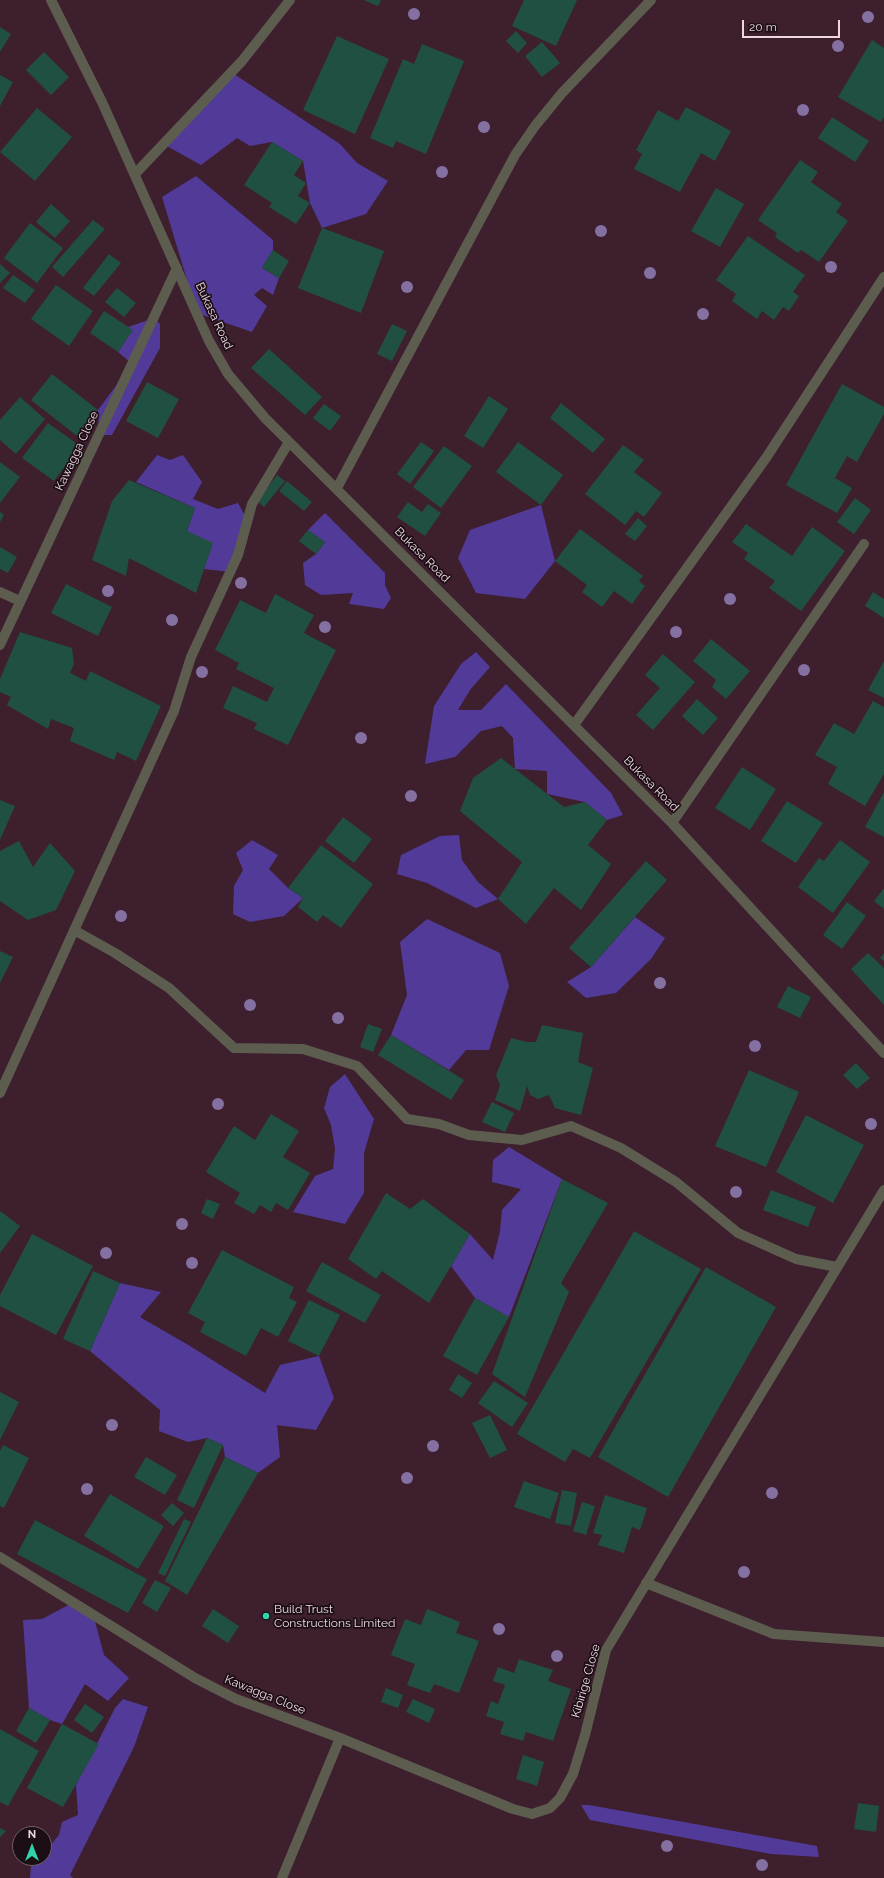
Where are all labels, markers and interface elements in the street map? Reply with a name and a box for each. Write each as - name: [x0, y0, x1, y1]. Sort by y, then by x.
- scale bar: [744, 12, 842, 38]
- text: 20 m: [749, 20, 777, 34]
- street label: Bukasa Road: [192, 280, 236, 352]
- street label: Kawagga Close: [52, 409, 102, 493]
- street label: Bukasa Road: [391, 524, 453, 586]
- street label: Bukasa Road: [620, 753, 682, 815]
- place label: Build Trust Constructions Limited: [274, 1602, 395, 1630]
- marker: Build Trust Constructions Limited: [261, 1611, 271, 1621]
- street label: Kibirige Close: [569, 1642, 603, 1720]
- street label: Kawagga Close: [222, 1672, 308, 1718]
- north arrow: [12, 1826, 52, 1866]
- text: N: [28, 1828, 36, 1841]

